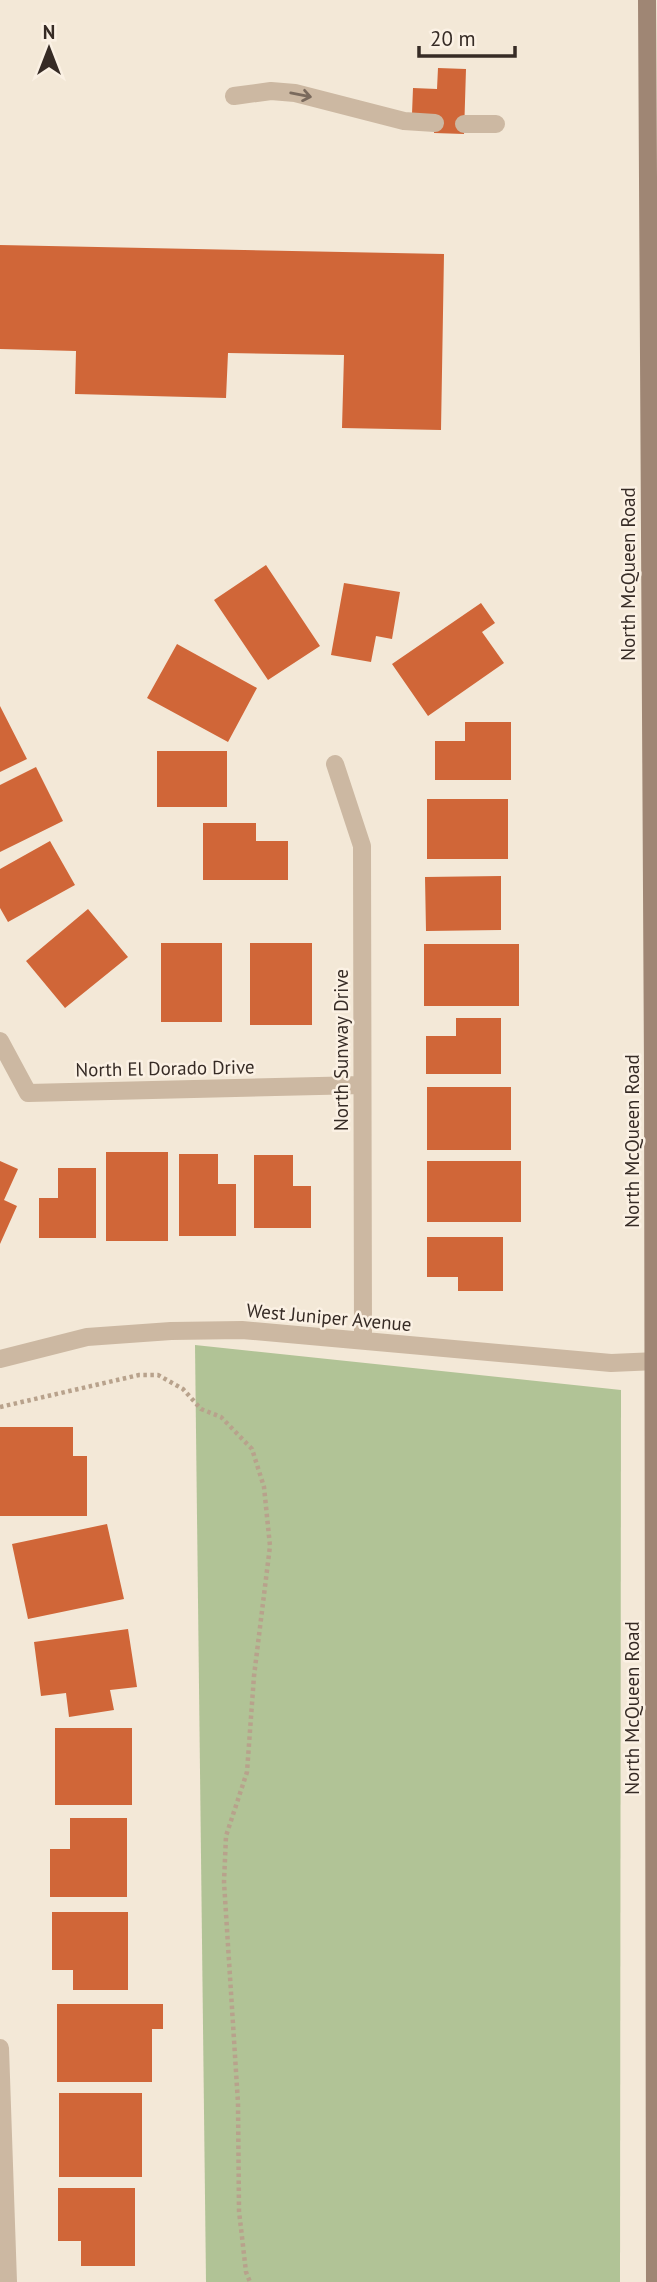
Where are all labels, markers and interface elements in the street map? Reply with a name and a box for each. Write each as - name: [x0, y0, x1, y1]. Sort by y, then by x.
- north arrow: [14, 14, 84, 84]
- scale bar: [419, 14, 515, 58]
- text: N: [43, 20, 55, 44]
- text: 20 m: [430, 25, 476, 52]
- one-way arrow: [289, 88, 312, 102]
- street label: North McQueen Road: [616, 487, 640, 661]
- street label: North Sunway Drive: [329, 969, 353, 1131]
- street label: North El Dorado Drive: [75, 1054, 255, 1082]
- street label: North McQueen Road: [620, 1054, 644, 1228]
- street label: West Juniper Avenue: [245, 1298, 413, 1336]
- street label: North McQueen Road: [620, 1621, 644, 1795]

